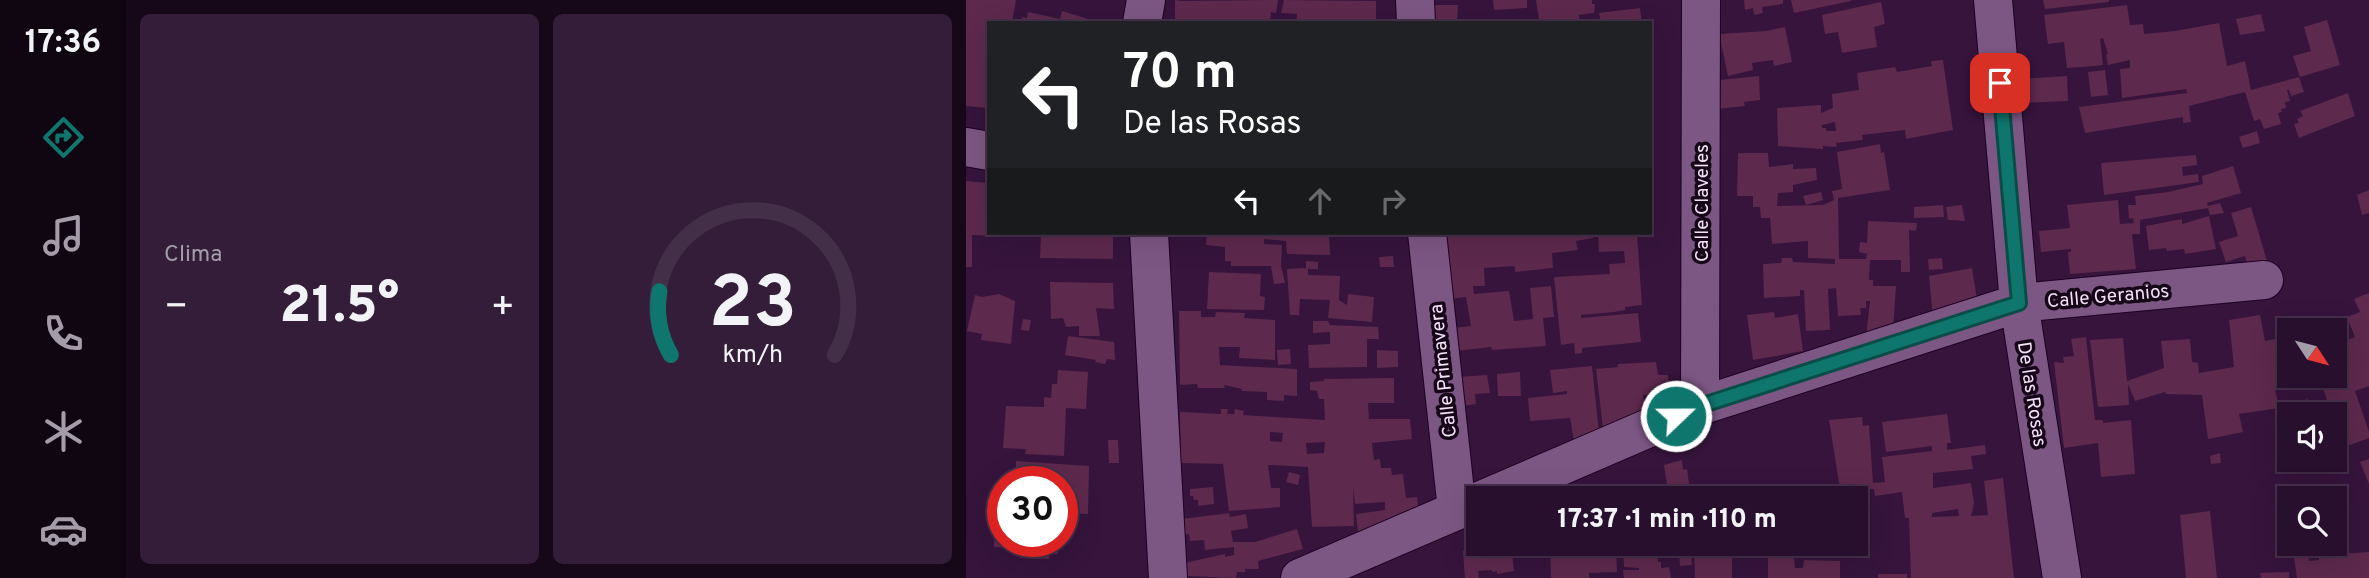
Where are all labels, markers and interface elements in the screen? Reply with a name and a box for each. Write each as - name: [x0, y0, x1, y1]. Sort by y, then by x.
- text: 17:36: [25, 24, 101, 64]
- text: 70 m: [1123, 44, 1237, 106]
- icon: left: [1008, 49, 1099, 140]
- pin: [1970, 53, 2030, 113]
- icon: arrive: [1981, 64, 2019, 102]
- text: De las Rosas: [1123, 105, 1302, 145]
- icon: directions: [39, 113, 88, 162]
- street label: Calle Claveles: [1691, 144, 1715, 262]
- icon: left: [1228, 182, 1266, 220]
- icon: ahead: [1301, 182, 1339, 220]
- icon: right: [1374, 182, 1412, 220]
- icon: music: [39, 211, 88, 260]
- text: Clima: [164, 241, 222, 270]
- text: 23: [708, 261, 797, 353]
- text: 21.5°: [280, 275, 399, 341]
- street label: Calle Geranios: [2046, 280, 2170, 314]
- text: −: [164, 284, 189, 333]
- text: +: [490, 284, 515, 333]
- street label: Calle Primavera: [1425, 303, 1463, 439]
- icon: phone: [39, 309, 88, 358]
- north arrow: [2277, 318, 2347, 388]
- map controls: [2277, 318, 2347, 556]
- text: km/h: [722, 340, 783, 372]
- street label: De las Rosas: [2011, 340, 2051, 449]
- position arrow: [1639, 379, 1713, 453]
- button: sound: [2277, 402, 2347, 472]
- icon: climate: [39, 407, 88, 456]
- speed limit sign: 30: [987, 466, 1078, 557]
- button: search: [2277, 486, 2347, 556]
- text: 17:37 · 1 min · 110 m: [1557, 504, 1777, 537]
- icon: car: [39, 505, 88, 554]

